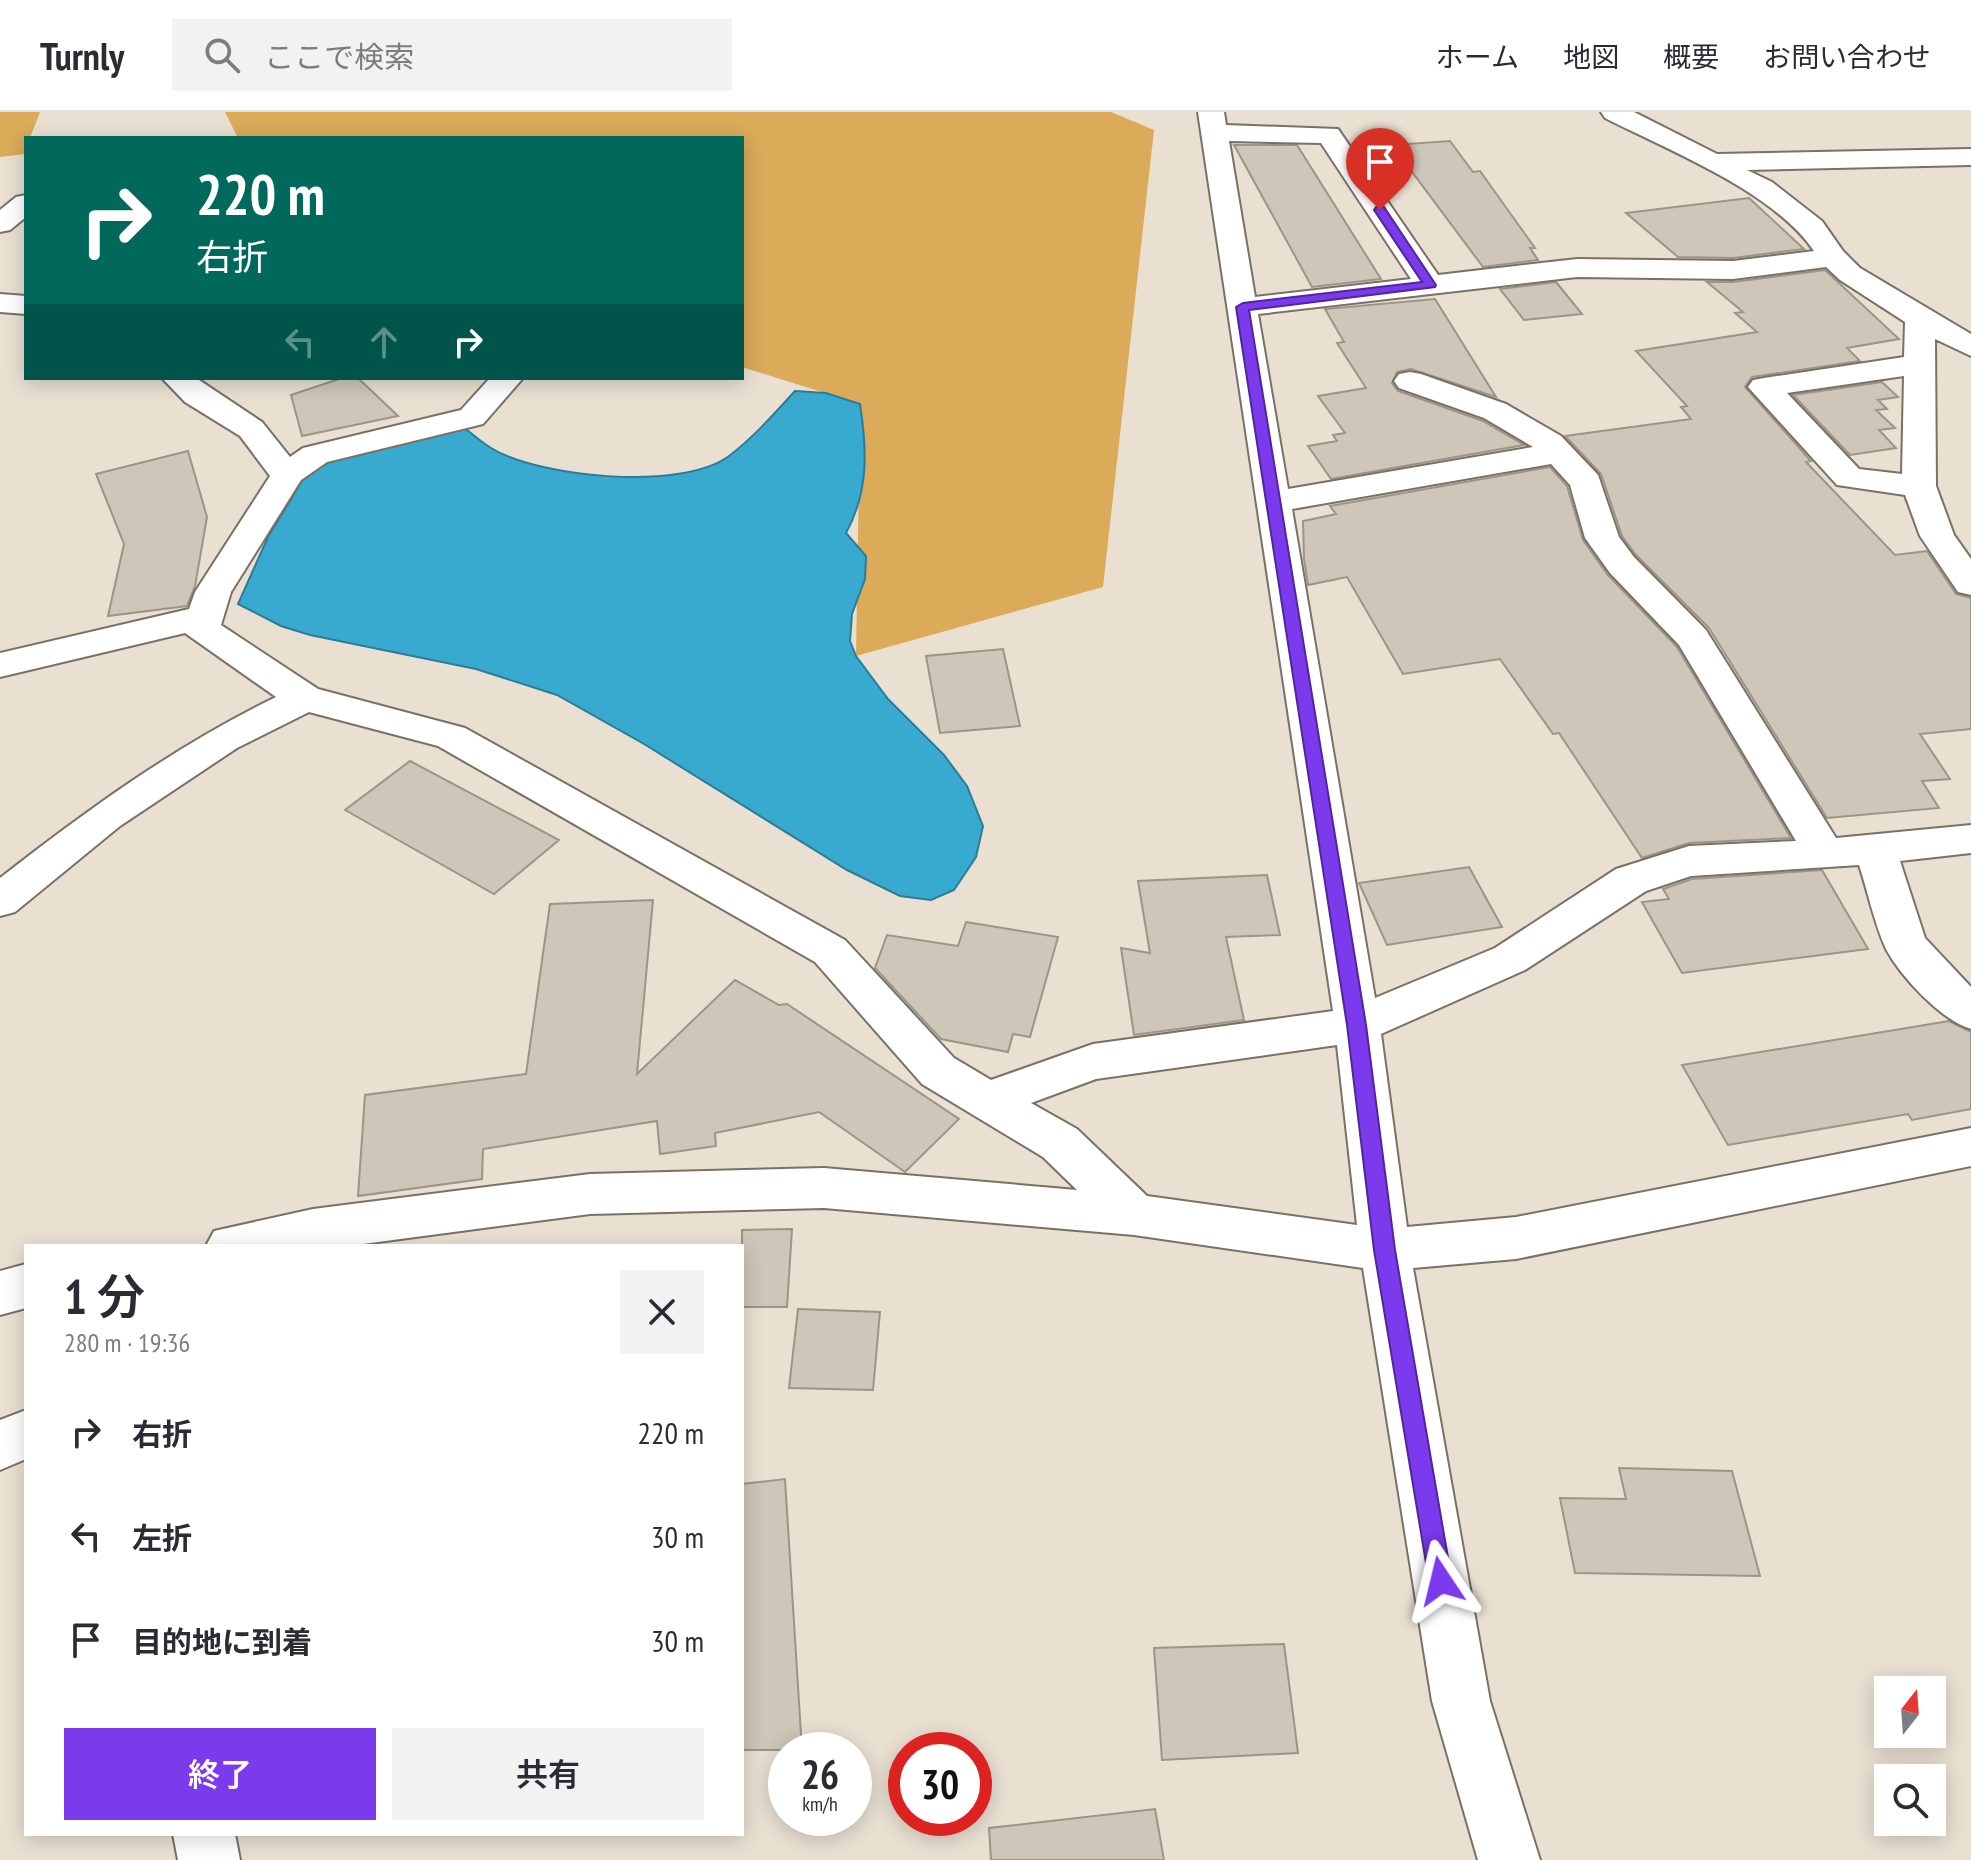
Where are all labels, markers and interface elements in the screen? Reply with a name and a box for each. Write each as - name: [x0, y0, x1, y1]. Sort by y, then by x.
- search box: [172, 19, 732, 91]
- text: Turnly: [40, 31, 124, 80]
- icon: search: [200, 33, 244, 77]
- text: ここで検索: [264, 37, 414, 76]
- text: ホーム: [1436, 38, 1519, 75]
- text: 地図: [1563, 38, 1619, 75]
- text: 概要: [1663, 38, 1719, 75]
- text: お問い合わせ: [1763, 38, 1931, 75]
- pin: [1346, 128, 1414, 210]
- icon: arrive: [1358, 140, 1402, 184]
- text: 220 m: [196, 158, 325, 230]
- icon: right: [64, 168, 168, 272]
- text: 右折: [196, 233, 268, 280]
- icon: left: [278, 320, 322, 364]
- icon: ahead: [362, 320, 406, 364]
- icon: right: [446, 320, 490, 364]
- text: 1 分: [64, 1265, 145, 1327]
- button: close: [620, 1270, 704, 1354]
- text: 280 m · 19:36: [64, 1326, 190, 1359]
- icon: right: [64, 1410, 108, 1454]
- text: 220 m: [638, 1413, 704, 1452]
- text: 右折: [132, 1414, 192, 1453]
- icon: left: [64, 1514, 108, 1558]
- text: 30 m: [651, 1517, 704, 1556]
- text: 左折: [132, 1518, 192, 1557]
- position arrow: [1399, 1539, 1483, 1623]
- icon: arrive: [64, 1618, 108, 1662]
- text: 30 m: [651, 1621, 704, 1660]
- text: 目的地に到着: [132, 1622, 312, 1661]
- north arrow: [1874, 1676, 1946, 1748]
- map controls: [1874, 1676, 1946, 1836]
- button: 終了: [64, 1728, 376, 1820]
- button: 共有: [392, 1728, 704, 1820]
- speed limit sign: 30: [888, 1732, 992, 1836]
- text: 26: [801, 1748, 839, 1800]
- button: search: [1874, 1764, 1946, 1836]
- text: km/h: [802, 1791, 838, 1817]

